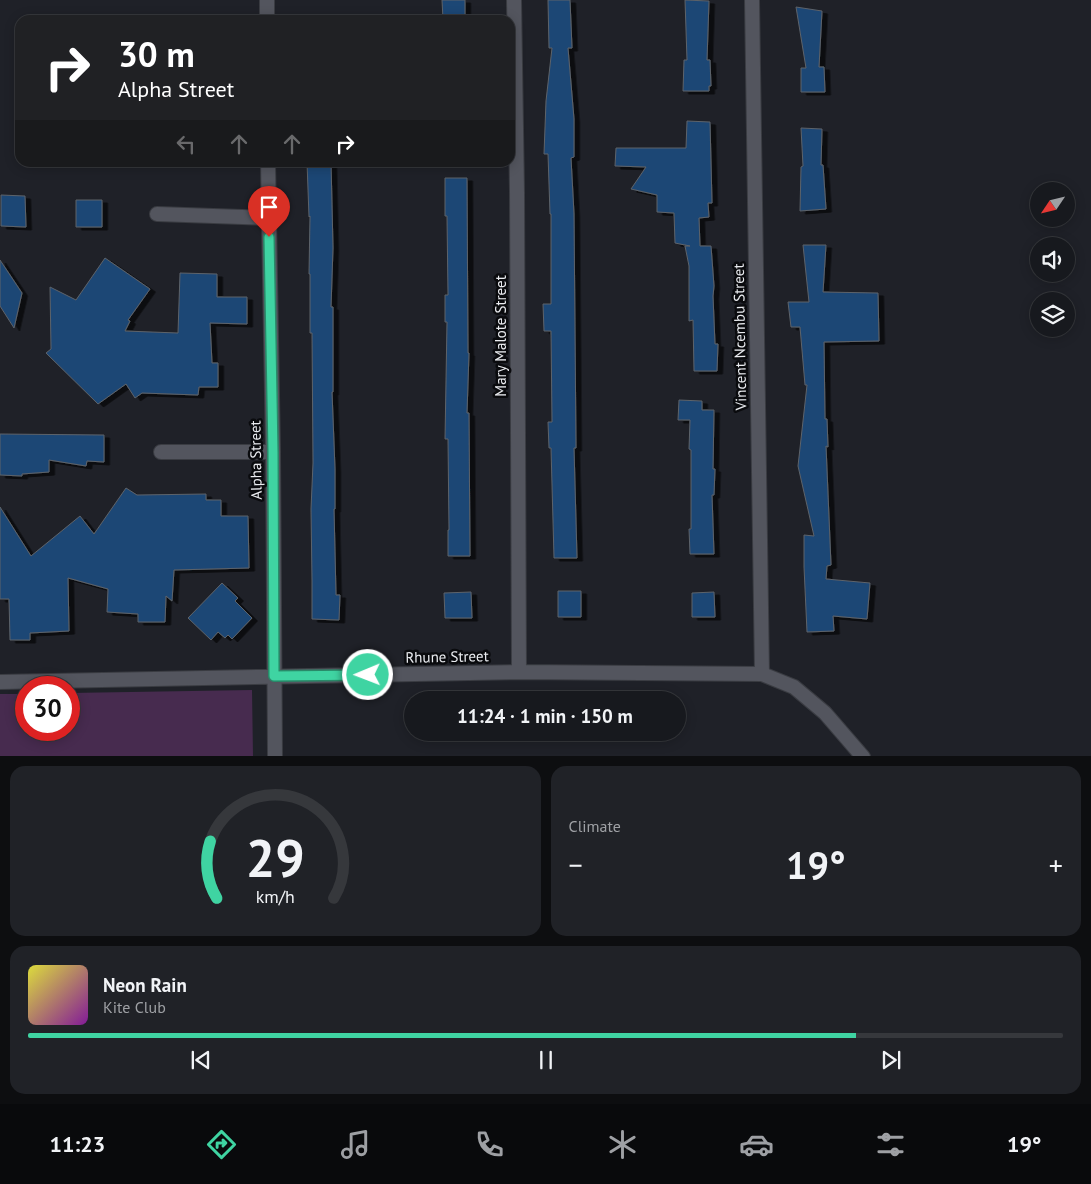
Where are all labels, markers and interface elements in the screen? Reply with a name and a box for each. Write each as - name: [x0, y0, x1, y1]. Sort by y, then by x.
- text: 30 m: [118, 31, 195, 77]
- icon: right: [35, 35, 100, 100]
- text: Alpha Street: [118, 75, 234, 103]
- icon: left: [172, 130, 200, 158]
- icon: ahead: [225, 130, 253, 158]
- icon: ahead: [278, 130, 306, 158]
- icon: right: [331, 130, 359, 158]
- north arrow: [1030, 182, 1075, 228]
- map controls: [1030, 182, 1075, 337]
- pin: [248, 186, 290, 237]
- icon: arrive: [255, 193, 283, 221]
- button: sound: [1030, 237, 1075, 282]
- street label: Vincent Ncembu Street: [729, 263, 750, 412]
- street label: Mary Malote Street: [491, 275, 510, 397]
- button: layers: [1030, 292, 1075, 337]
- street label: Alpha Street: [245, 420, 266, 500]
- street label: Rhune Street: [405, 646, 489, 667]
- position arrow: [341, 648, 393, 700]
- speed limit sign: 30: [15, 676, 80, 741]
- text: 11:24 · 1 min · 150 m: [457, 704, 633, 728]
- text: Climate: [569, 816, 621, 836]
- text: 29: [246, 824, 305, 891]
- text: 19°: [786, 840, 846, 889]
- text: −: [569, 846, 583, 883]
- text: +: [1049, 846, 1063, 883]
- text: km/h: [256, 885, 295, 908]
- text: Neon Rain: [103, 973, 187, 997]
- text: Kite Club: [103, 997, 166, 1017]
- icon: previous: [187, 1046, 215, 1074]
- icon: pause: [532, 1046, 560, 1074]
- icon: next: [877, 1046, 905, 1074]
- icon: directions: [204, 1127, 239, 1162]
- icon: music: [338, 1127, 373, 1162]
- icon: phone: [472, 1127, 507, 1162]
- icon: climate: [605, 1127, 640, 1162]
- icon: car: [739, 1127, 774, 1162]
- icon: filters: [873, 1127, 908, 1162]
- text: 11:23: [49, 1130, 105, 1158]
- text: 19°: [1007, 1130, 1041, 1158]

